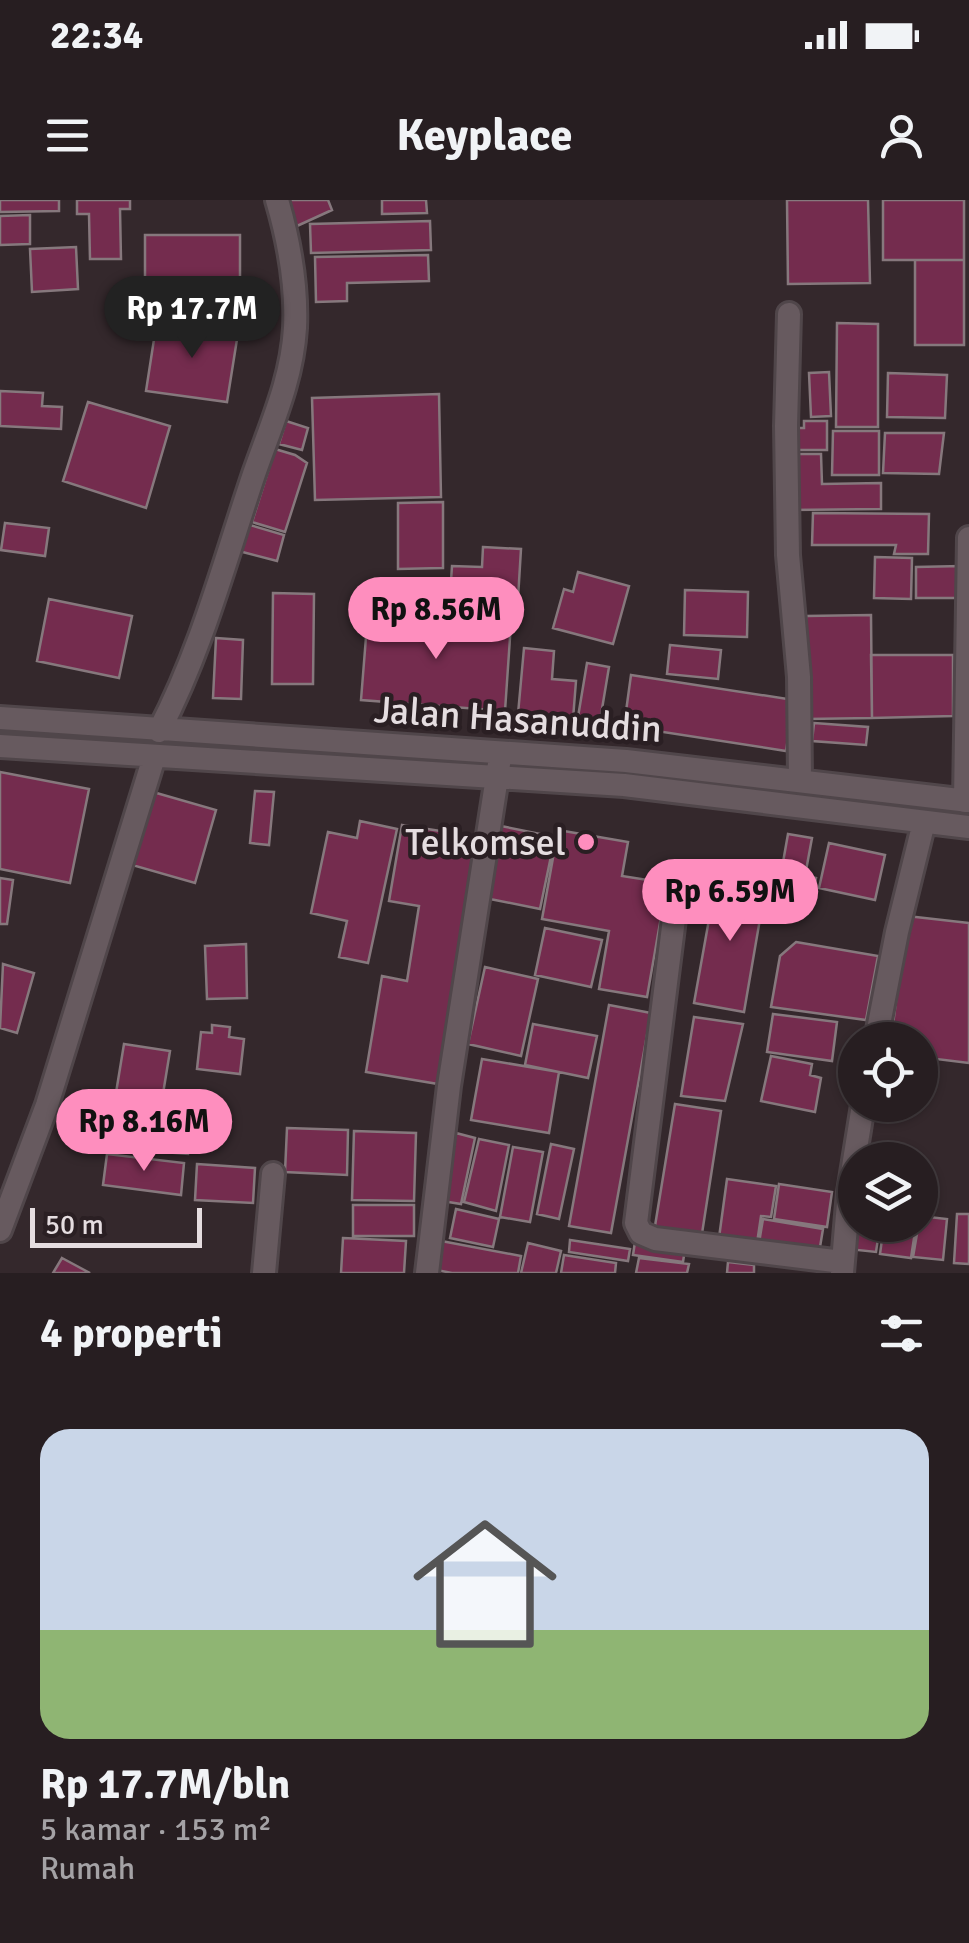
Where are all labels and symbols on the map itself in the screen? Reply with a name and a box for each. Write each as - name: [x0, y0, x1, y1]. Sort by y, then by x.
- pin: Rp 17.7M: [89, 276, 295, 361]
- pin: Rp 8.56M: [333, 577, 539, 662]
- street label: Jalan Hasanuddin: [372, 686, 663, 753]
- place label: Telkomsel: [405, 819, 566, 866]
- marker: Telkomsel: [575, 831, 597, 853]
- pin: Rp 6.59M: [627, 859, 833, 944]
- pin: Rp 8.16M: [41, 1089, 247, 1174]
- scale bar: [30, 1203, 202, 1248]

